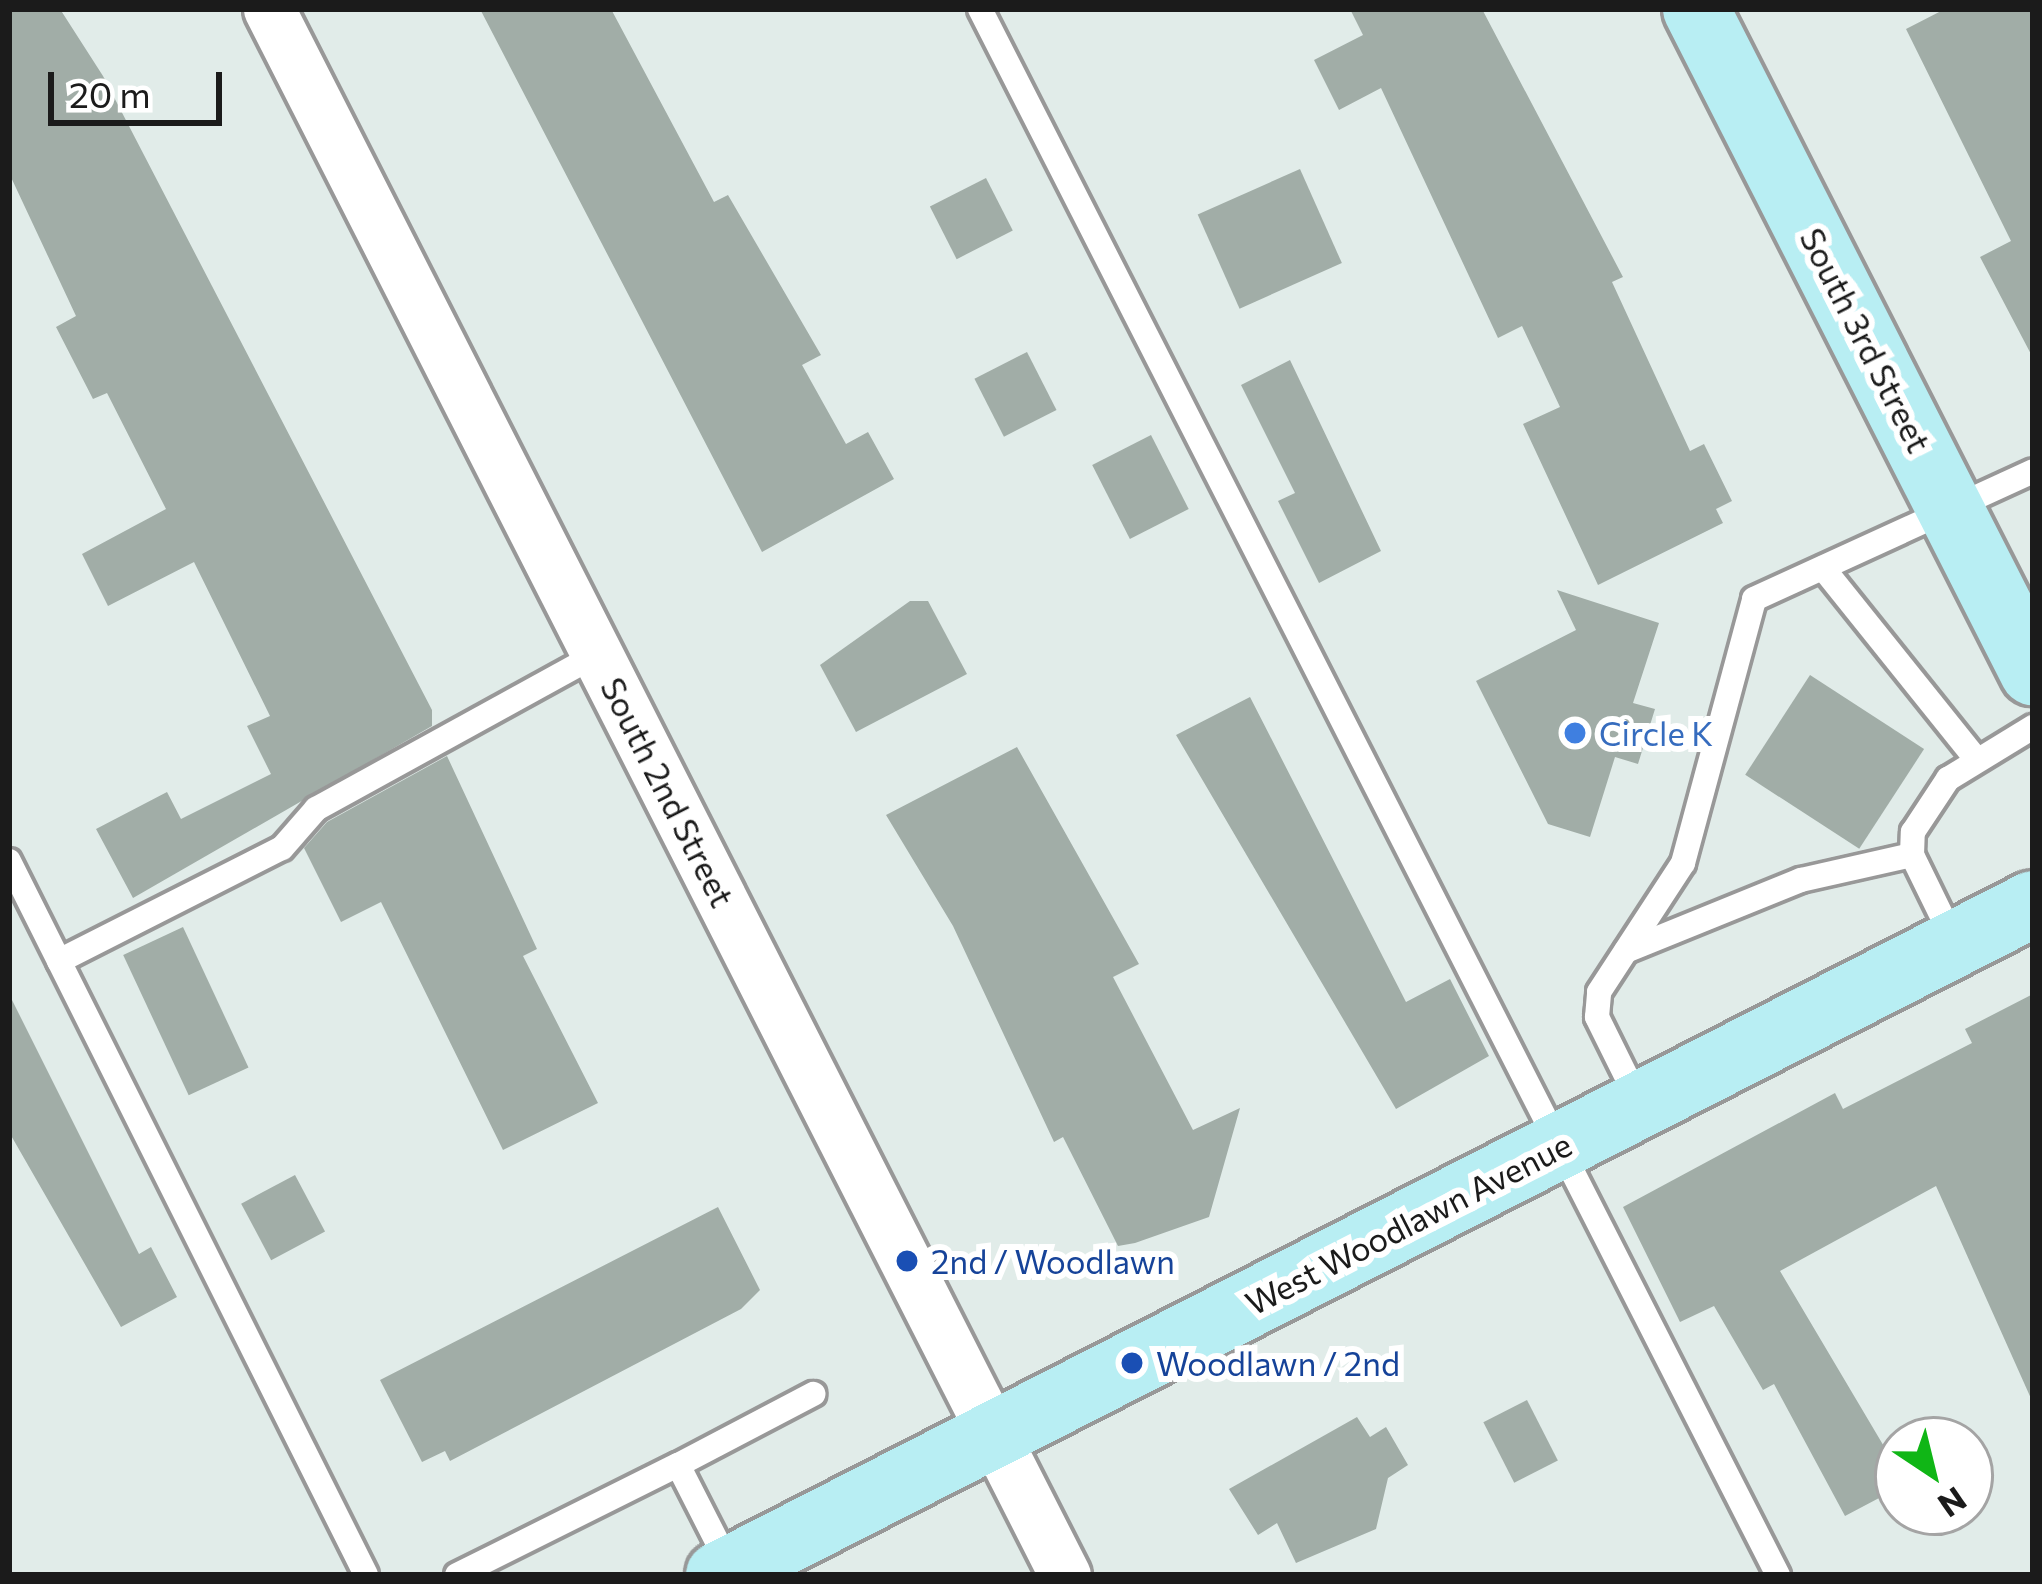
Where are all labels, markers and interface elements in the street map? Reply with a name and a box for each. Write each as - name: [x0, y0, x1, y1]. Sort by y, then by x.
- scale bar: [54, 48, 228, 122]
- text: 20 m: [69, 71, 151, 115]
- street label: South 3rd Street: [1792, 221, 1940, 459]
- street label: South 2nd Street: [593, 671, 743, 913]
- place label: Circle K: [1599, 713, 1713, 753]
- marker: Circle K: [1562, 720, 1588, 746]
- street label: West Woodlawn Avenue: [1238, 1124, 1578, 1322]
- place label: 2nd / Woodlawn: [931, 1241, 1175, 1281]
- marker: 2nd / Woodlawn: [894, 1248, 920, 1274]
- place label: Woodlawn / 2nd: [1156, 1343, 1400, 1383]
- marker: Woodlawn / 2nd: [1119, 1350, 1145, 1376]
- north arrow: [1874, 1416, 1994, 1536]
- text: N: [1931, 1480, 1975, 1527]

